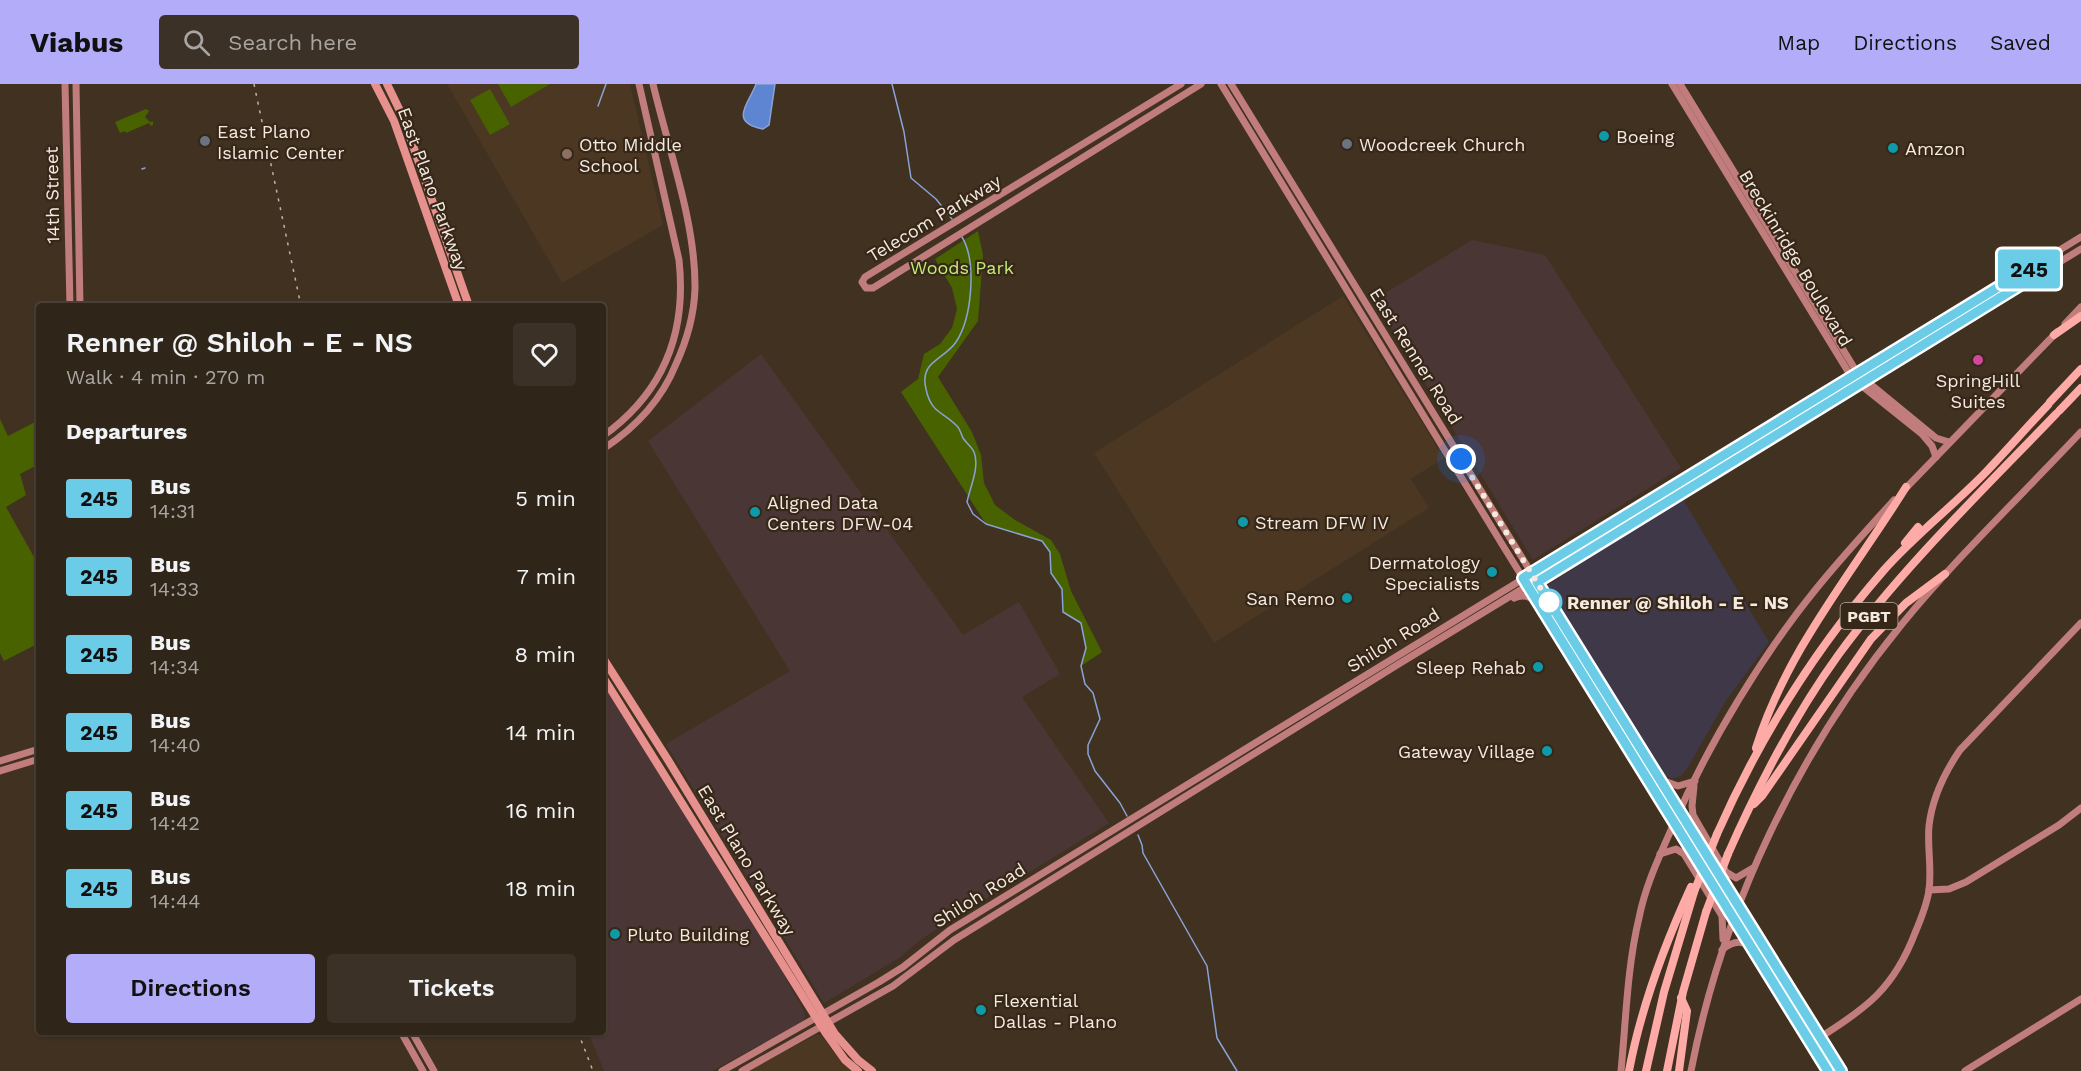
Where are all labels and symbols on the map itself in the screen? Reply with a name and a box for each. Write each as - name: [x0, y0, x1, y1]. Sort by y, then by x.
- street label: East Plano Parkway: [394, 105, 473, 274]
- place label: East Plano Islamic Center: [217, 121, 345, 163]
- place label: Boeing: [1616, 126, 1675, 147]
- marker: Boeing: [1597, 129, 1611, 143]
- marker: East Plano Islamic Center: [198, 134, 212, 148]
- place label: Otto Middle School: [579, 134, 682, 176]
- place label: Woodcreek Church: [1359, 134, 1525, 155]
- marker: Woodcreek Church: [1340, 137, 1354, 151]
- place label: Amzon: [1905, 138, 1965, 159]
- marker: Amzon: [1886, 141, 1900, 155]
- street label: 14th Street: [41, 146, 63, 244]
- marker: Otto Middle School: [560, 147, 574, 161]
- street label: Breckinridge Boulevard: [1735, 166, 1857, 350]
- street label: Telecom Parkway: [864, 170, 1005, 266]
- line badge: 245: [1994, 250, 2064, 288]
- park label: Woods Park: [910, 257, 1014, 278]
- street label: East Renner Road: [1366, 284, 1466, 428]
- marker: SpringHill Suites: [1971, 353, 1985, 367]
- place label: SpringHill Suites: [1936, 370, 2021, 412]
- your location: [1446, 444, 1476, 474]
- place label: Aligned Data Centers DFW-04: [767, 492, 913, 534]
- marker: Aligned Data Centers DFW-04: [748, 505, 762, 519]
- place label: Stream DFW IV: [1255, 512, 1389, 533]
- marker: Stream DFW IV: [1236, 515, 1250, 529]
- place label: Dermatology Specialists: [1369, 552, 1481, 594]
- marker: Dermatology Specialists: [1485, 565, 1499, 579]
- place label: San Remo: [1246, 588, 1335, 609]
- marker: Renner @ Shiloh - E - NS: [1536, 589, 1562, 615]
- marker: San Remo: [1340, 591, 1354, 605]
- place label: Renner @ Shiloh - E - NS: [1567, 592, 1789, 613]
- street label: Shiloh Road: [1343, 603, 1443, 677]
- road number: PGBT: [1840, 603, 1898, 629]
- place label: Sleep Rehab: [1416, 657, 1526, 678]
- marker: Sleep Rehab: [1531, 660, 1545, 674]
- place label: Gateway Village: [1398, 741, 1535, 762]
- marker: Gateway Village: [1540, 744, 1554, 758]
- street label: East Plano Parkway: [694, 781, 801, 940]
- street label: Shiloh Road: [929, 858, 1029, 932]
- place label: Pluto Building: [627, 924, 749, 945]
- marker: Pluto Building: [608, 927, 622, 941]
- place label: Flexential Dallas - Plano: [993, 990, 1117, 1032]
- marker: Flexential Dallas - Plano: [974, 1003, 988, 1017]

